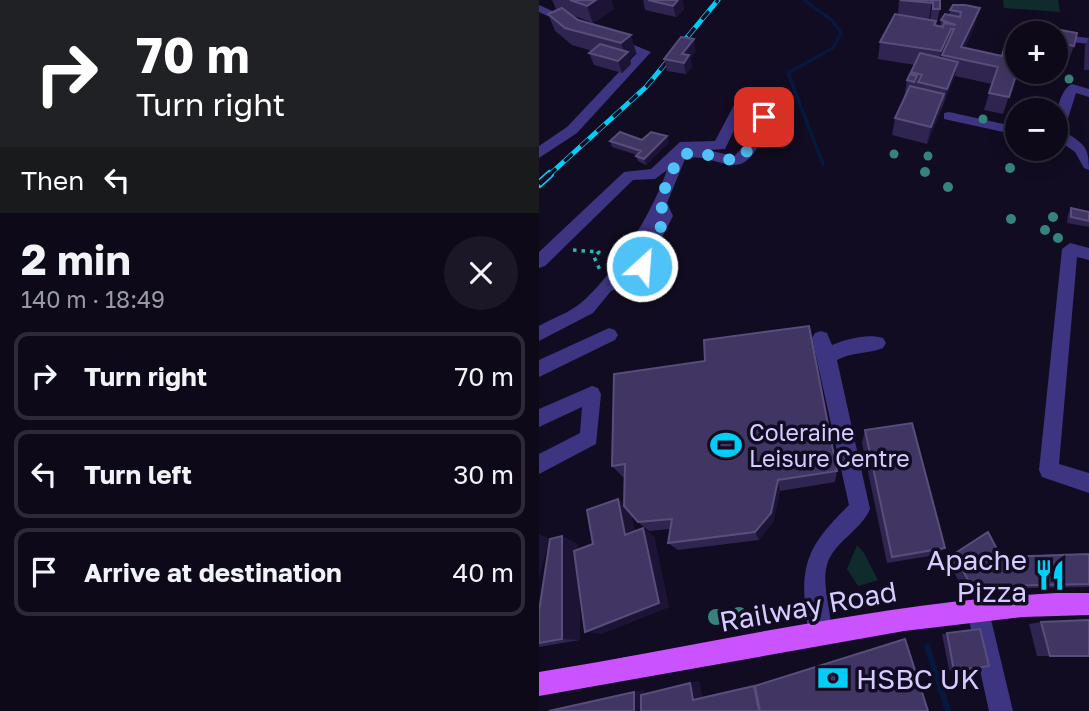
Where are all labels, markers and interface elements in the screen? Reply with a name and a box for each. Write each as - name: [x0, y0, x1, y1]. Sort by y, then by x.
- map controls: [1005, 21, 1068, 161]
- button: +: [1005, 21, 1068, 84]
- text: 70 m: [136, 25, 250, 84]
- icon: right: [21, 28, 112, 119]
- text: Turn right: [136, 85, 285, 123]
- pin: [734, 87, 794, 147]
- icon: arrive: [745, 98, 783, 136]
- button: −: [1005, 98, 1068, 161]
- icon: left: [98, 161, 136, 199]
- text: Then: [21, 165, 84, 196]
- position arrow: [605, 229, 679, 303]
- text: 2 min: [21, 234, 131, 284]
- button: close: [444, 236, 518, 310]
- text: 140 m · 18:49: [21, 285, 165, 313]
- icon: right: [25, 357, 63, 395]
- text: Turn right: [84, 361, 207, 392]
- text: 70 m: [455, 361, 514, 392]
- place label: Coleraine Leisure Centre: [749, 418, 910, 472]
- sports icon: Coleraine Leisure Centre: [709, 428, 743, 462]
- icon: left: [25, 455, 63, 493]
- text: Turn left: [84, 459, 192, 490]
- text: 30 m: [453, 459, 514, 490]
- place label: Apache Pizza: [926, 543, 1027, 608]
- icon: arrive: [25, 553, 63, 591]
- text: Arrive at destination: [84, 557, 342, 588]
- text: 40 m: [453, 557, 514, 588]
- restaurant icon: Apache Pizza: [1033, 558, 1067, 592]
- street label: Railway Road: [717, 574, 899, 638]
- bank icon: HSBC UK: [816, 661, 850, 695]
- place label: HSBC UK: [856, 662, 980, 695]

